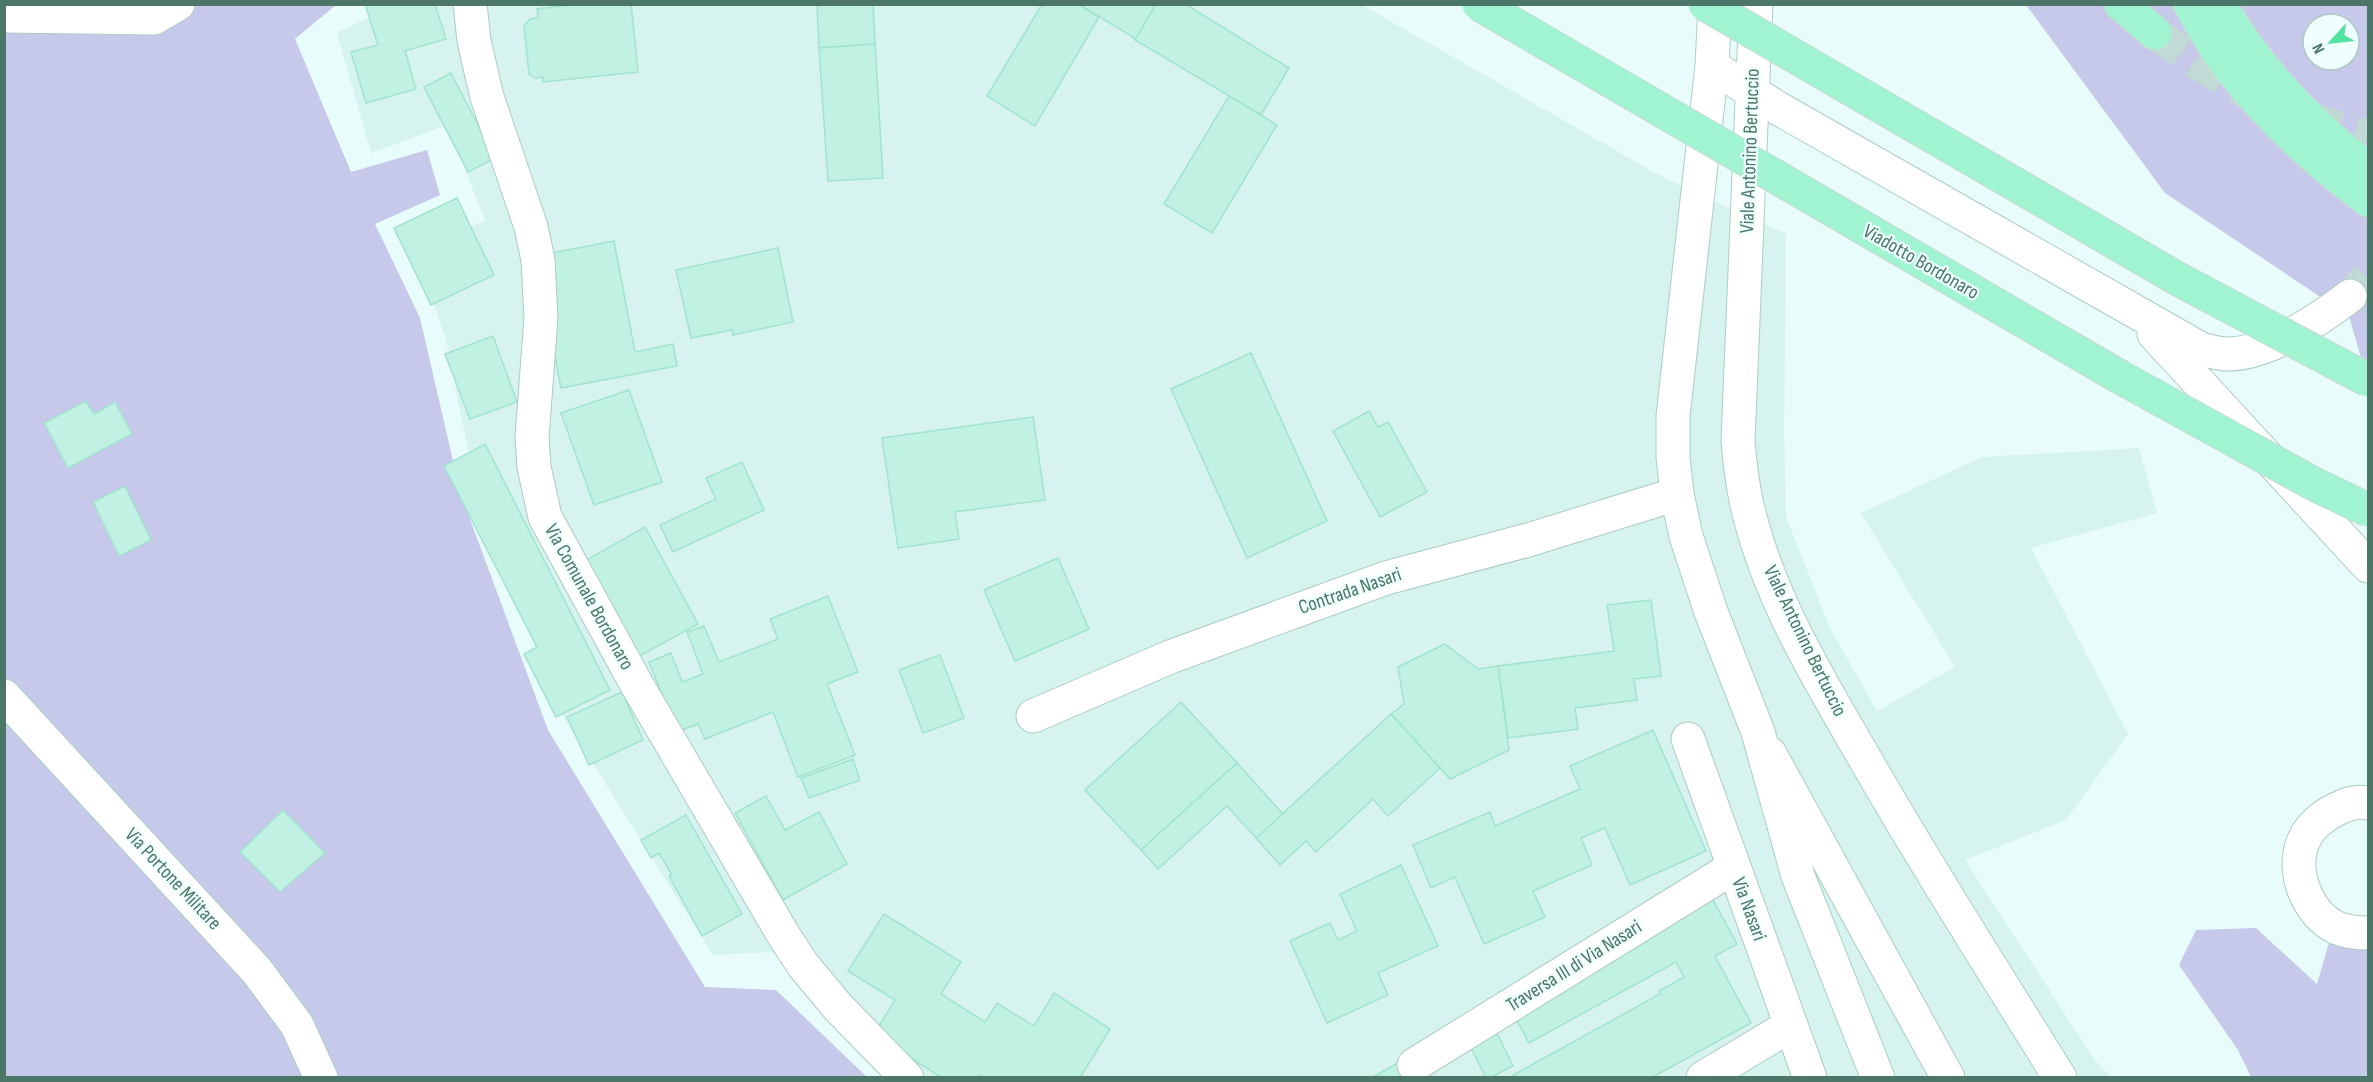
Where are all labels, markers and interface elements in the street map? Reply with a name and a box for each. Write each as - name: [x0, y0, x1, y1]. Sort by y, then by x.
- north arrow: [2301, 12, 2361, 72]
- text: N: [2309, 40, 2329, 56]
- street label: Viale Antonino Bertuccio: [1735, 68, 1765, 234]
- street label: Viadotto Bordonaro: [1859, 219, 1983, 305]
- street label: Via Comunale Bordonaro: [539, 520, 639, 674]
- street label: Contrada Nasari: [1295, 562, 1405, 620]
- street label: Viale Antonino Bertuccio: [1758, 562, 1852, 720]
- street label: Via Portone Militare: [120, 823, 226, 935]
- street label: Via Nasari: [1726, 874, 1772, 944]
- street label: Traversa III di Via Nasari: [1502, 915, 1646, 1017]

